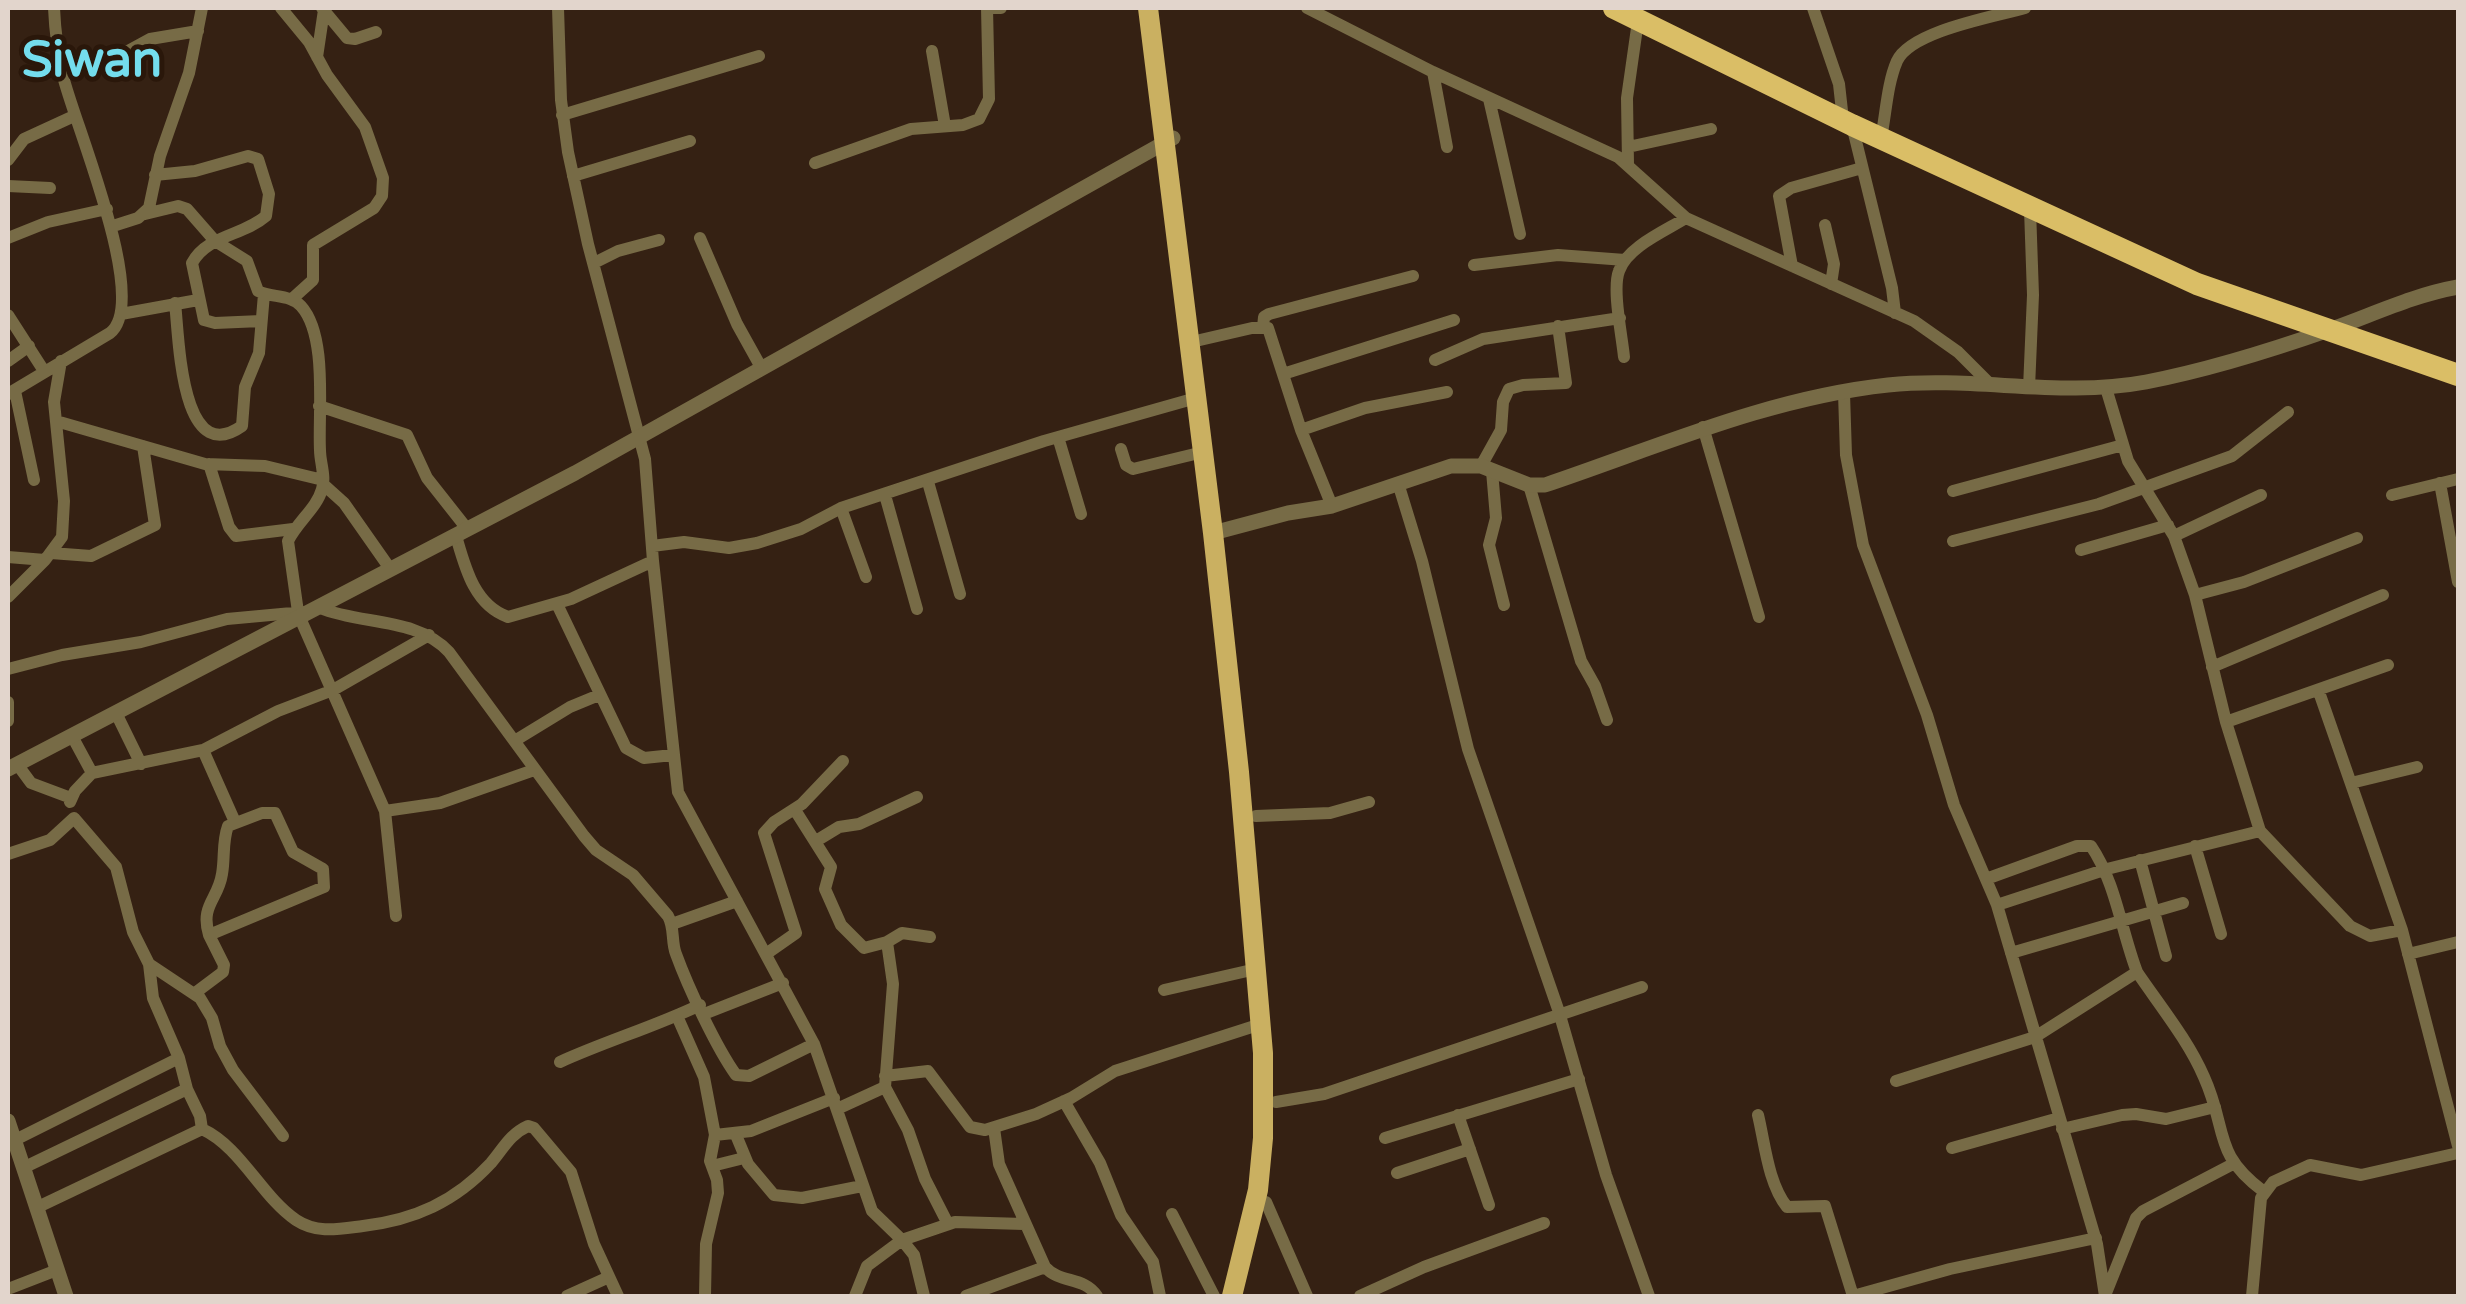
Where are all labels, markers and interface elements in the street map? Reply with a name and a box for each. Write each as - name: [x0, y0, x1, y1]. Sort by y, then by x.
- district label: Siwan: [22, 33, 162, 93]

